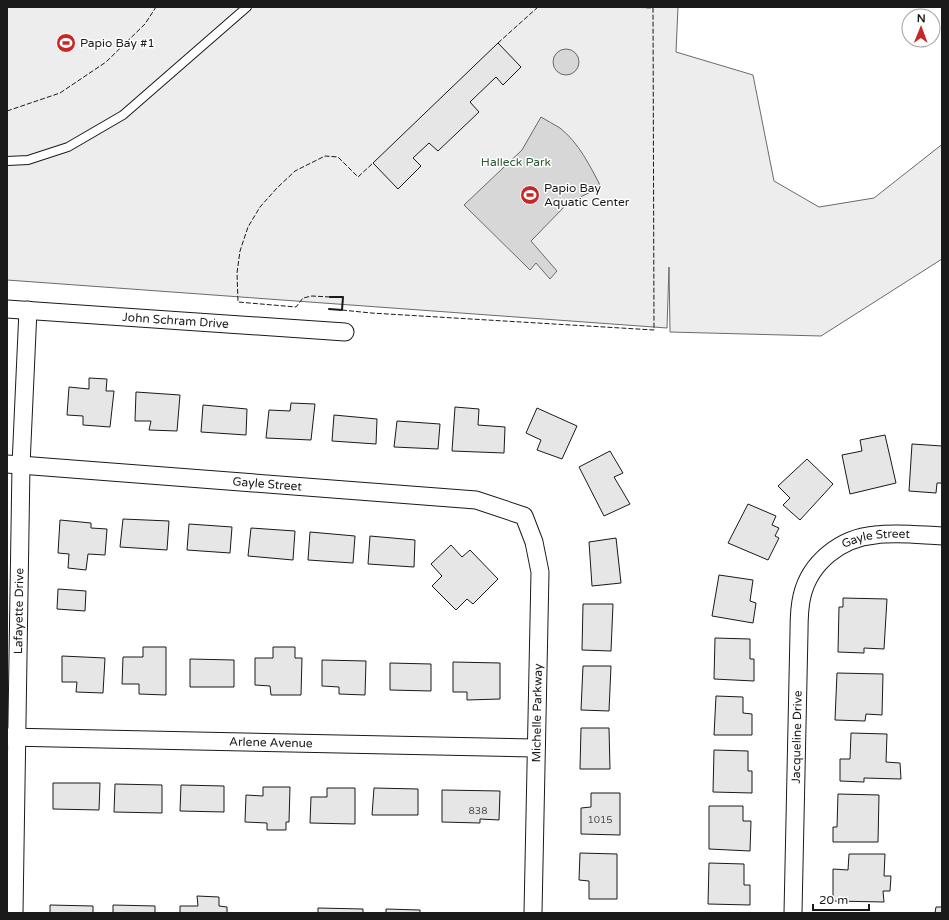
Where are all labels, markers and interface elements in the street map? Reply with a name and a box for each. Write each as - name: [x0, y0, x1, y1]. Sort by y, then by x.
- north arrow: [901, 8, 941, 48]
- text: N: [917, 12, 926, 25]
- sports icon: Papio Bay #1: [55, 32, 77, 54]
- place label: Papio Bay #1: [80, 36, 155, 50]
- park label: Halleck Park: [481, 155, 552, 169]
- place label: Papio Bay Aquatic Center: [544, 181, 630, 209]
- sports icon: Papio Bay Aquatic Center: [519, 184, 541, 206]
- street label: John Schram Drive: [122, 310, 230, 331]
- street label: Gayle Street: [232, 474, 303, 494]
- street label: Gayle Street: [839, 527, 911, 551]
- street label: Lafayette Drive: [11, 568, 26, 654]
- street label: Michelle Parkway: [529, 663, 545, 763]
- street label: Jacqueline Drive: [789, 690, 805, 784]
- street label: Arlene Avenue: [229, 735, 313, 750]
- house number: 838: [469, 805, 487, 817]
- house number: 1015: [587, 814, 613, 826]
- scale bar: [813, 886, 869, 912]
- text: 20 m: [819, 893, 848, 907]

